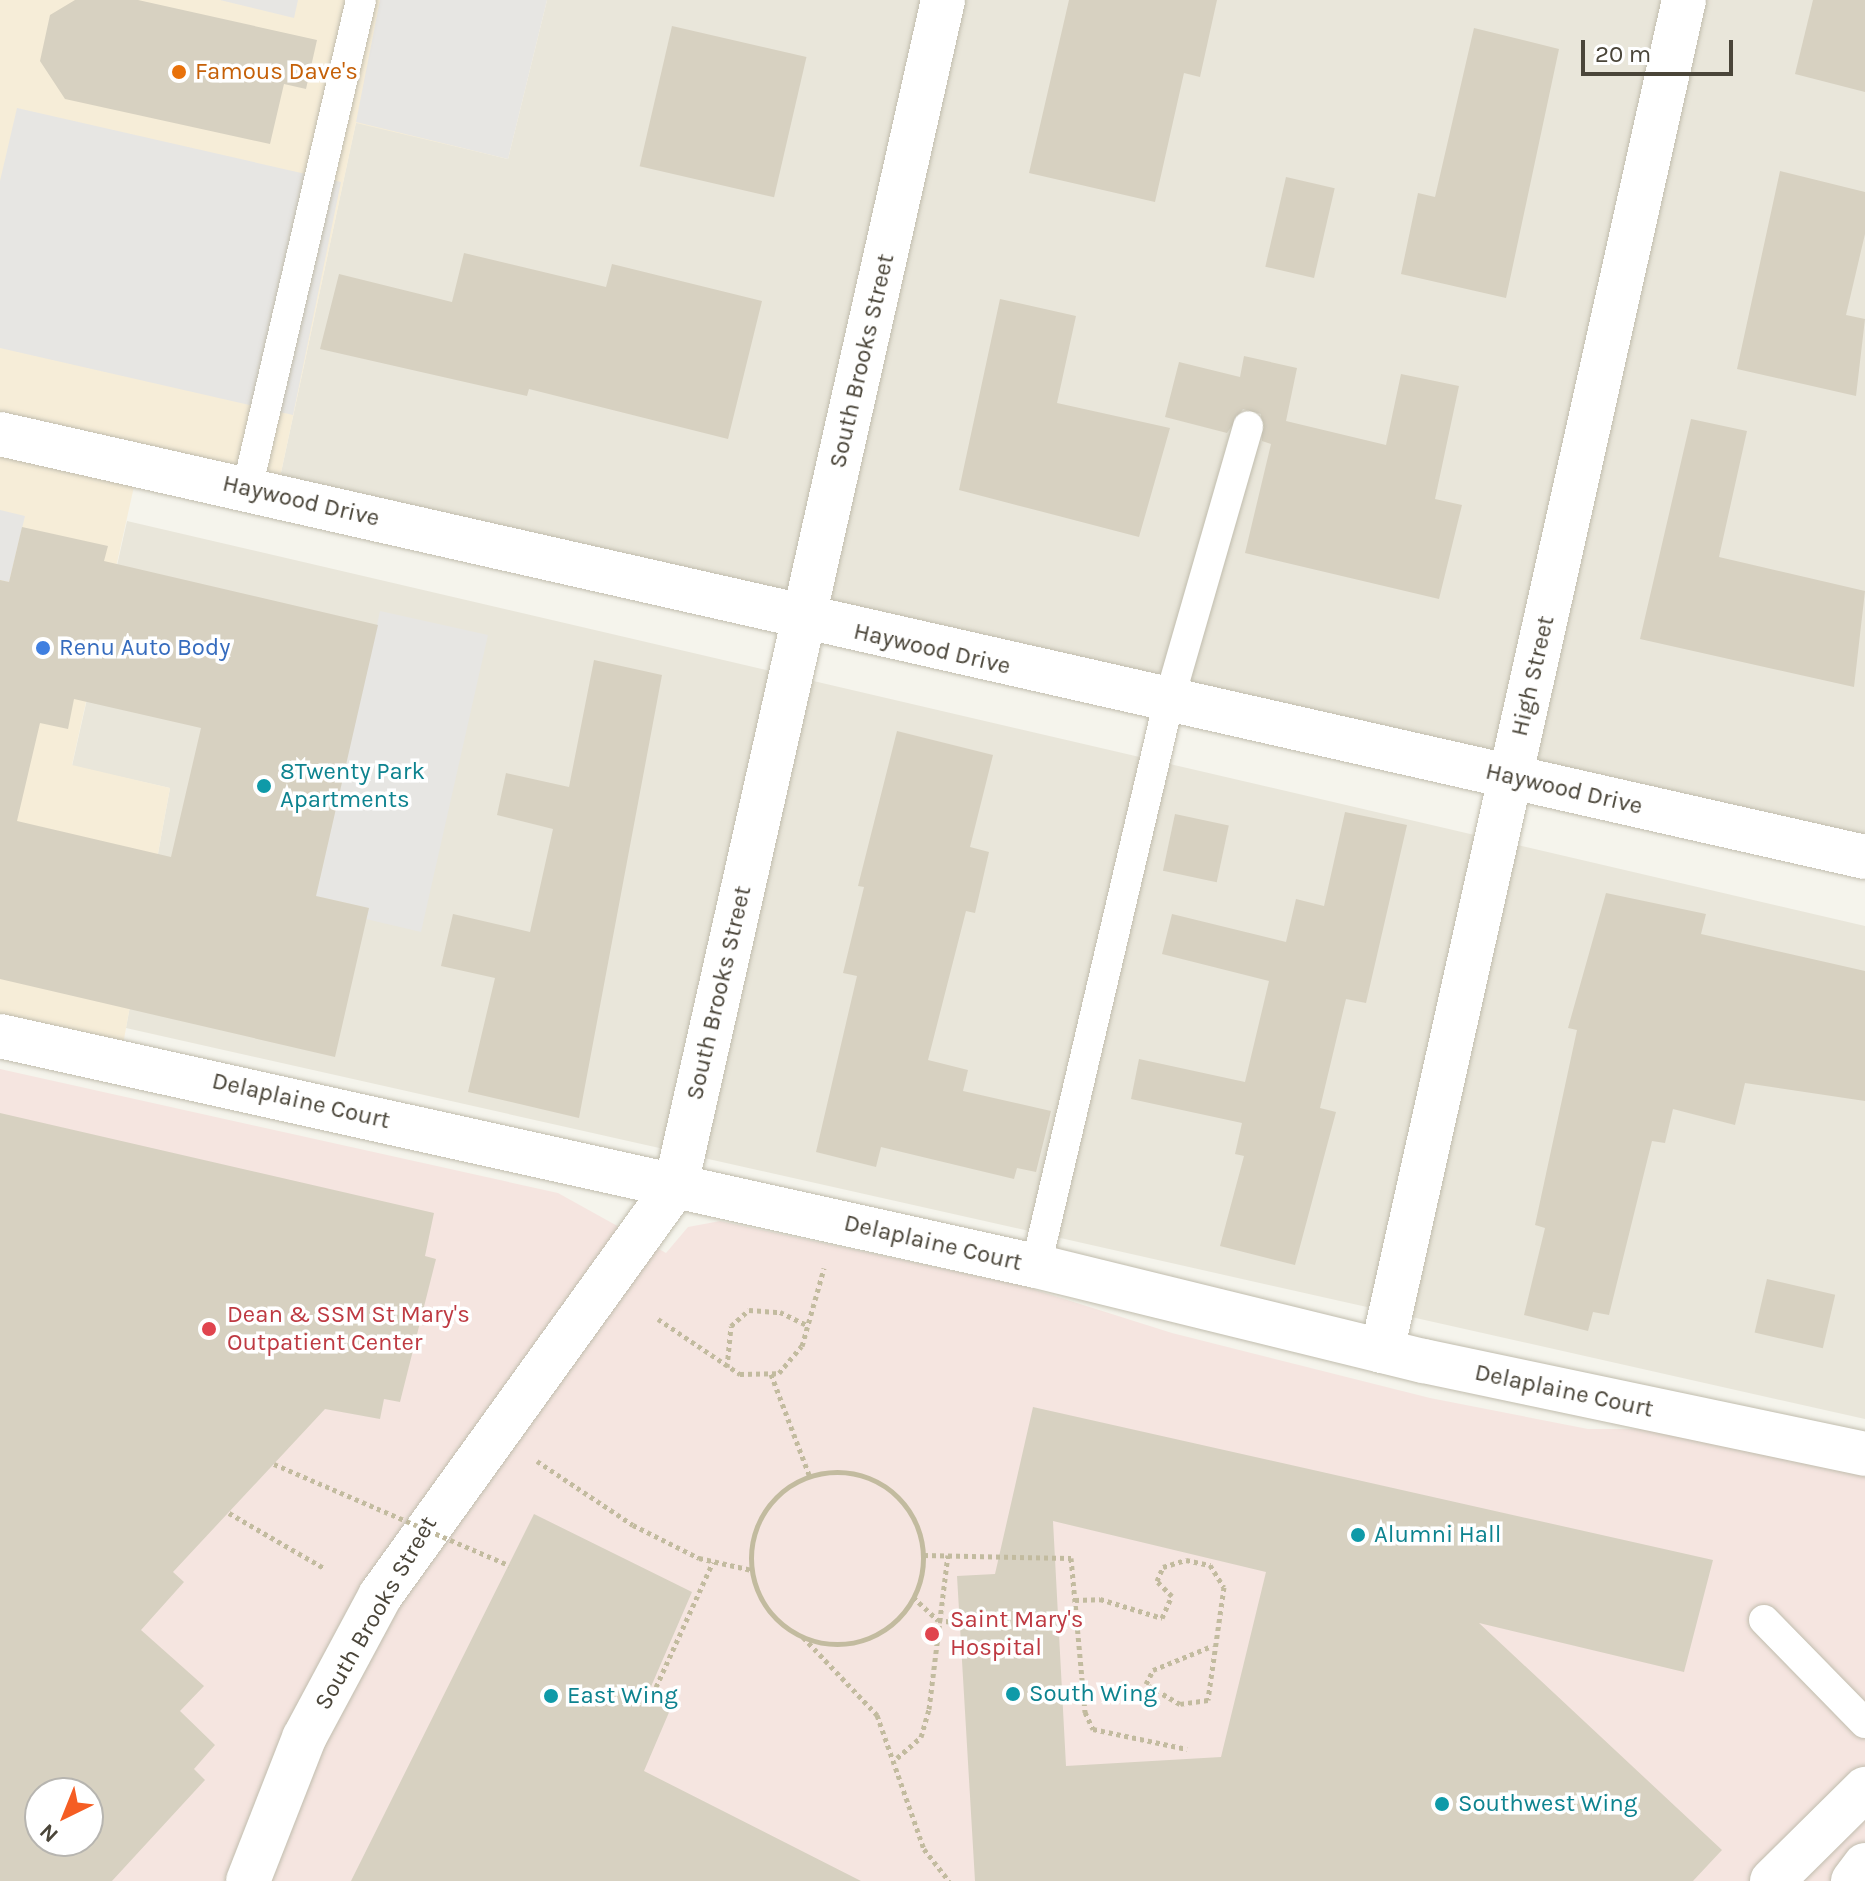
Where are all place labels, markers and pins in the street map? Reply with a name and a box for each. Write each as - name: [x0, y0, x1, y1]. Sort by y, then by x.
- place label: Famous Dave's: [195, 58, 358, 86]
- marker: Famous Dave's: [170, 63, 188, 81]
- place label: Renu Auto Body: [59, 634, 230, 662]
- marker: Renu Auto Body: [34, 639, 52, 657]
- place label: 8Twenty Park Apartments: [280, 758, 425, 814]
- marker: 8Twenty Park Apartments: [255, 777, 273, 795]
- place label: Dean & SSM St Mary's Outpatient Center: [227, 1301, 470, 1357]
- marker: Dean & SSM St Mary's Outpatient Center: [198, 1318, 220, 1340]
- place label: Alumni Hall: [1374, 1521, 1502, 1549]
- marker: Alumni Hall: [1349, 1526, 1367, 1544]
- place label: Saint Mary's Hospital: [950, 1606, 1083, 1662]
- marker: Saint Mary's Hospital: [921, 1623, 943, 1645]
- place label: South Wing: [1029, 1680, 1157, 1708]
- place label: East Wing: [567, 1682, 678, 1710]
- marker: South Wing: [1004, 1685, 1022, 1703]
- marker: East Wing: [542, 1687, 560, 1705]
- place label: Southwest Wing: [1458, 1790, 1637, 1818]
- marker: Southwest Wing: [1433, 1795, 1451, 1813]

